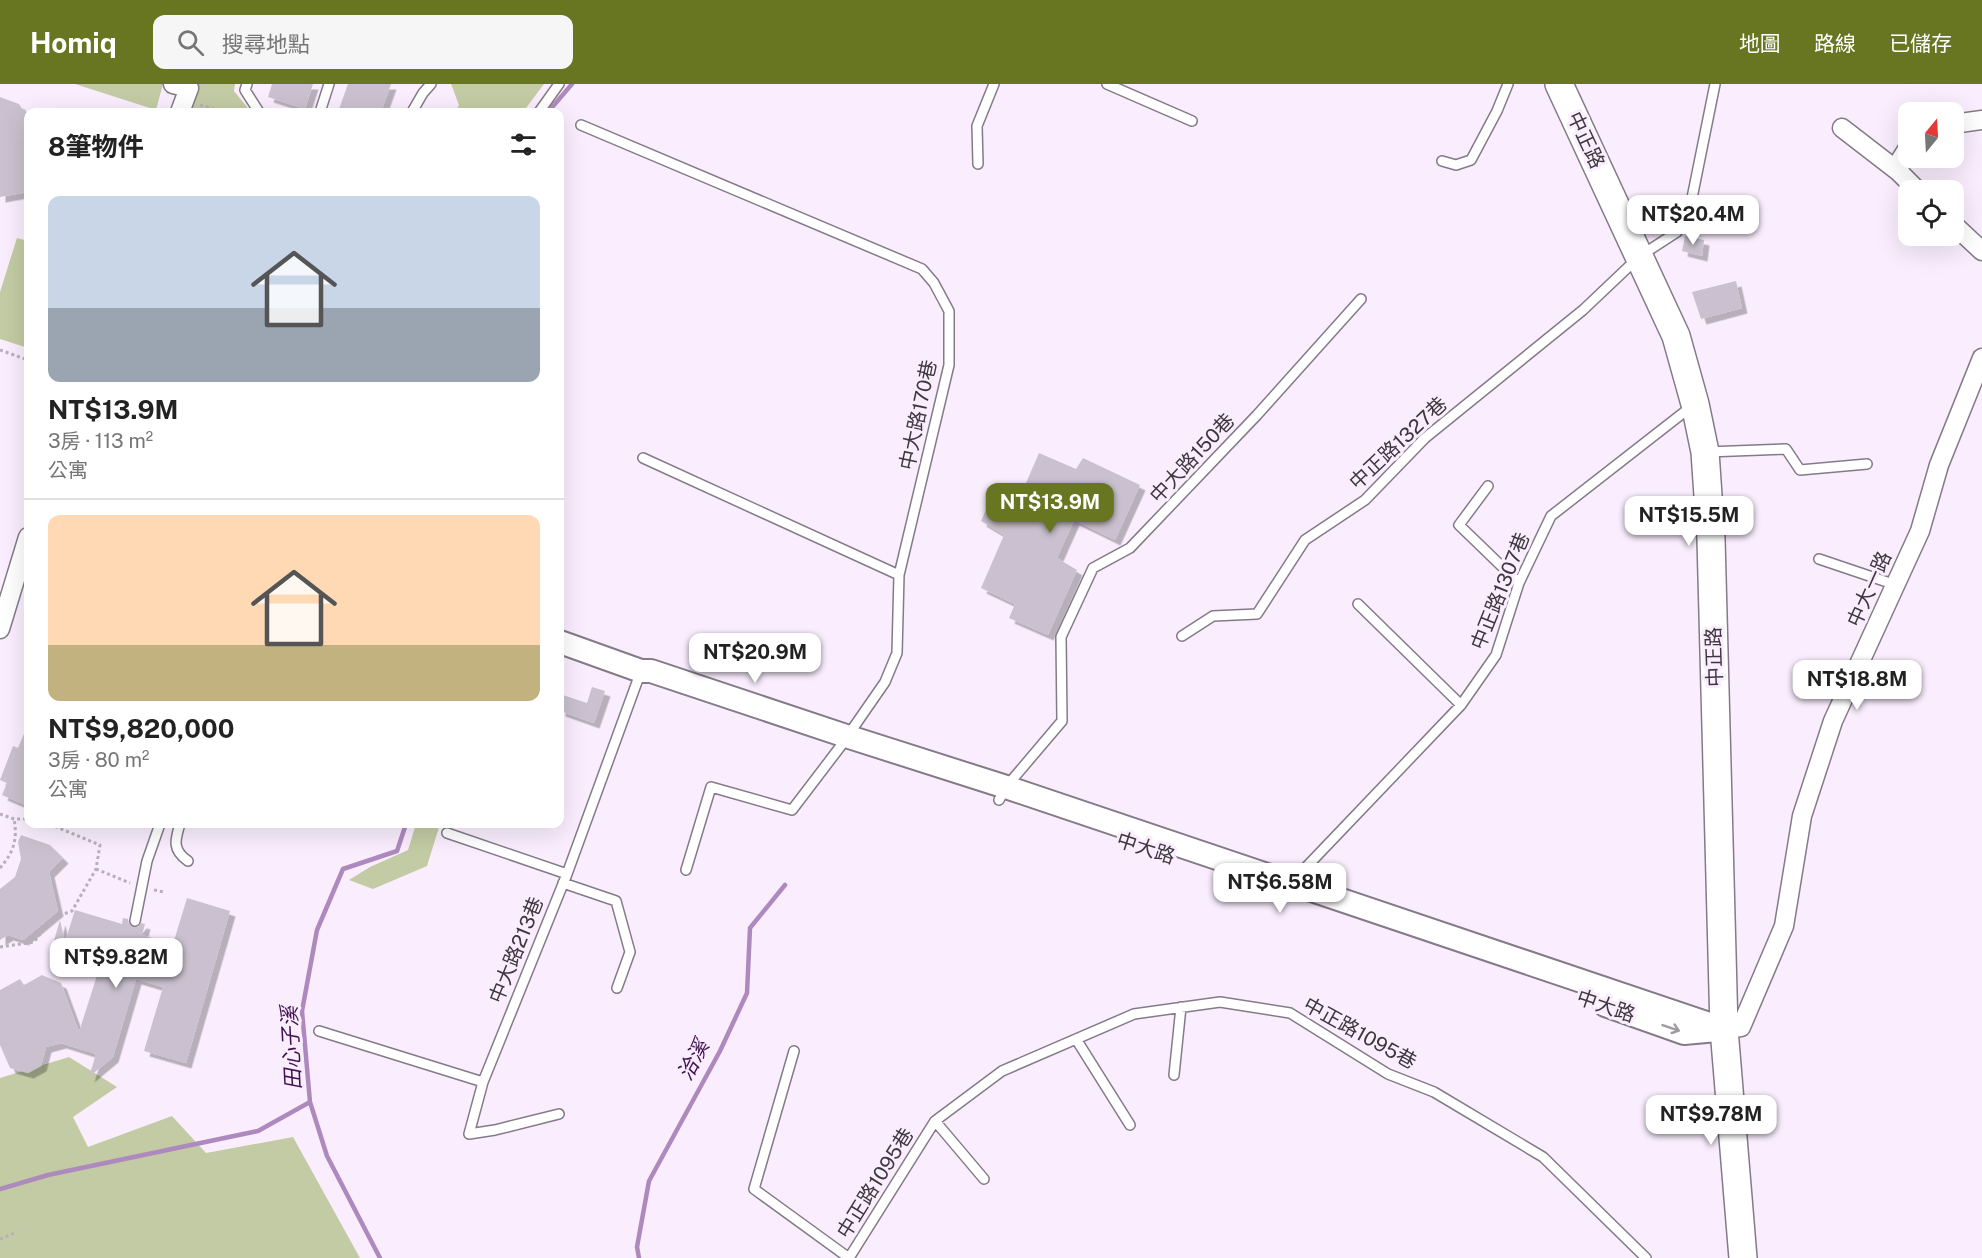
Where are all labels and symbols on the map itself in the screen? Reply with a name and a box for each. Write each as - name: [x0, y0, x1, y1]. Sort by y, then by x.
- north arrow: [1898, 102, 1964, 168]
- street label: 中正路: [1562, 108, 1610, 172]
- pin: NT$20.4M: [1631, 195, 1755, 246]
- street label: 中大路170巷: [895, 358, 941, 472]
- street label: 中正路1327巷: [1344, 392, 1452, 494]
- street label: 中大路150巷: [1145, 408, 1239, 508]
- pin: NT$13.9M: [988, 483, 1112, 534]
- pin: NT$15.5M: [1627, 496, 1751, 547]
- street label: 中正路1307巷: [1466, 529, 1534, 653]
- street label: 中大一路: [1842, 548, 1896, 630]
- street label: 中正路: [1701, 627, 1727, 687]
- pin: NT$20.9M: [693, 633, 817, 684]
- pin: NT$18.8M: [1795, 660, 1919, 711]
- street label: 中大路: [1114, 827, 1178, 869]
- pin: NT$6.58M: [1218, 863, 1342, 914]
- street label: 中大路213巷: [484, 893, 548, 1007]
- pin: NT$9.82M: [54, 938, 178, 989]
- street label: 中大路: [1574, 985, 1638, 1027]
- street label: 中正路1095巷: [1299, 992, 1421, 1074]
- water label: 田心子溪: [276, 1002, 306, 1091]
- one-way arrow: [1661, 1024, 1680, 1035]
- water label: 洽溪: [672, 1033, 715, 1084]
- pin: NT$9.78M: [1649, 1095, 1773, 1146]
- street label: 中正路1095巷: [832, 1123, 918, 1243]

